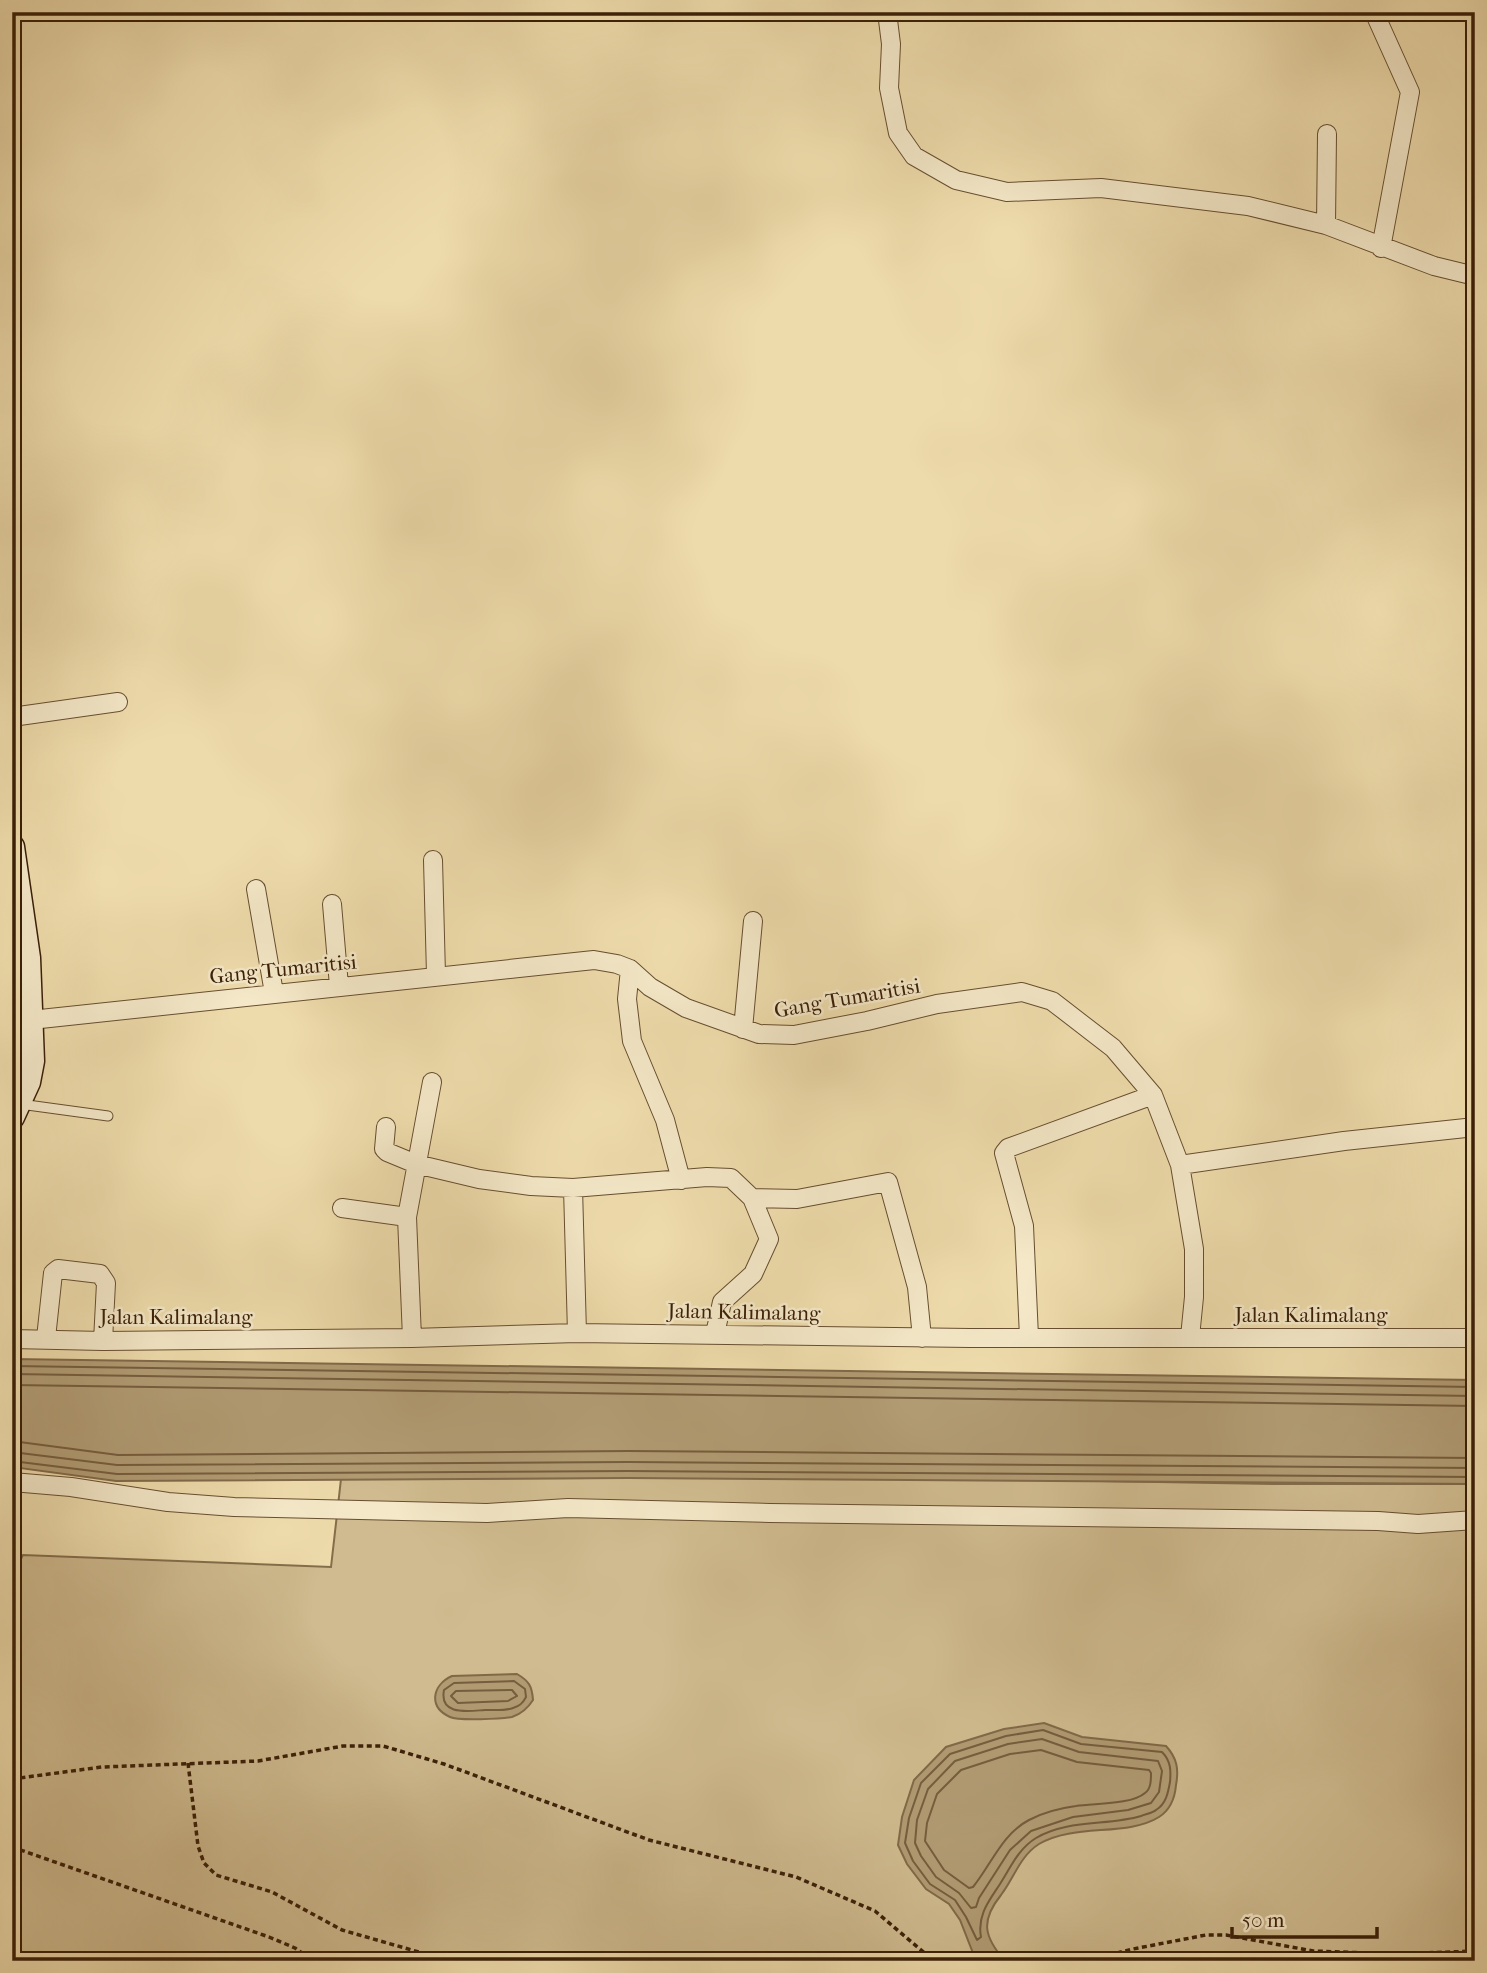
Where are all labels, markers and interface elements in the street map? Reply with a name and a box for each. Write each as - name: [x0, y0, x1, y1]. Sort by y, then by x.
- street label: Gang Tumaritisi: [208, 949, 358, 989]
- street label: Gang Tumaritisi: [772, 973, 922, 1023]
- street label: Jalan Kalimalang: [665, 1299, 821, 1325]
- street label: Jalan Kalimalang: [1233, 1303, 1388, 1327]
- street label: Jalan Kalimalang: [98, 1305, 253, 1329]
- scale bar: [1232, 1896, 1377, 1940]
- text: 50 m: [1242, 1908, 1285, 1932]

